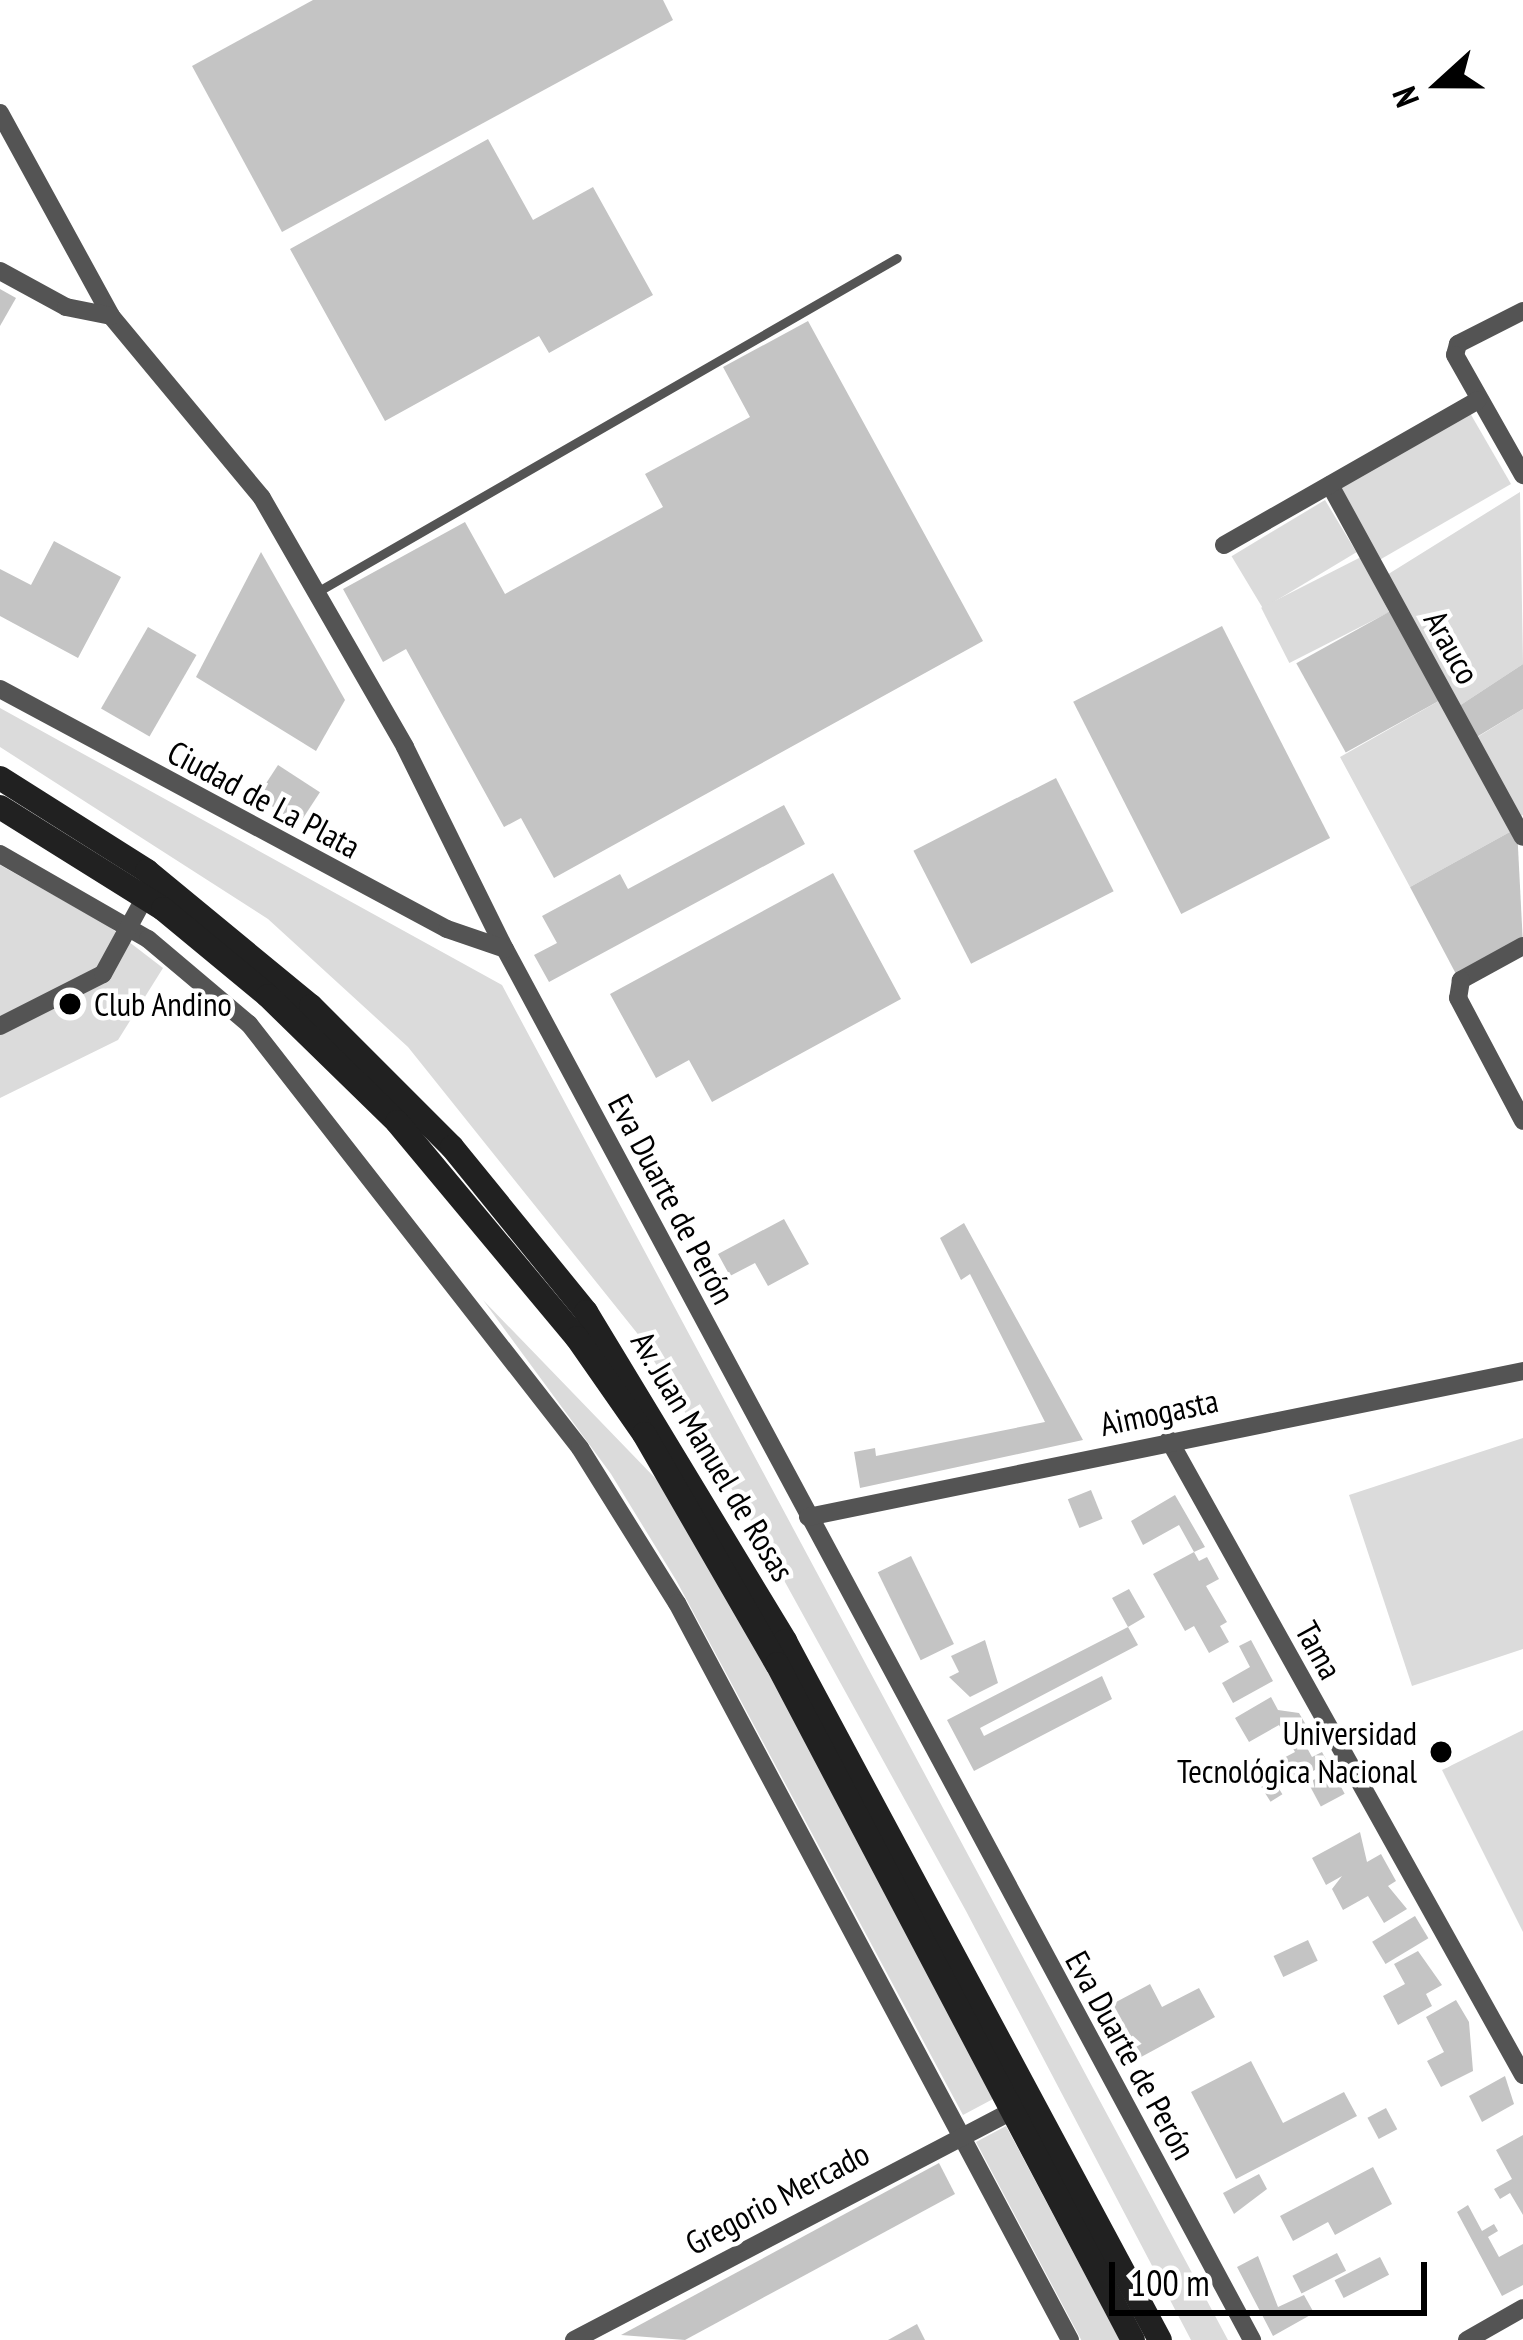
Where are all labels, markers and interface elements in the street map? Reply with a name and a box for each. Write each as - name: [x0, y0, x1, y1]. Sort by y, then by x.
- north arrow: [1379, 24, 1499, 144]
- text: N: [1382, 81, 1428, 113]
- street label: Arauco: [1416, 603, 1488, 691]
- street label: Ciudad de La Plata: [161, 732, 367, 866]
- place label: Club Andino: [94, 984, 233, 1024]
- marker: Club Andino: [57, 991, 83, 1017]
- street label: Eva Duarte de Perón: [600, 1087, 744, 1311]
- street label: Av. Juan Manuel de Rosas: [622, 1323, 804, 1589]
- street label: Aimogasta: [1096, 1380, 1222, 1444]
- street label: Tama: [1287, 1614, 1351, 1686]
- place label: Universidad Tecnológica Nacional: [1177, 1713, 1417, 1791]
- marker: Universidad Tecnológica Nacional: [1428, 1739, 1454, 1765]
- street label: Eva Duarte de Perón: [1058, 1944, 1204, 2166]
- street label: Gregorio Mercado: [679, 2133, 875, 2263]
- scale bar: [1115, 2238, 1433, 2312]
- text: 100 m: [1130, 2259, 1210, 2306]

